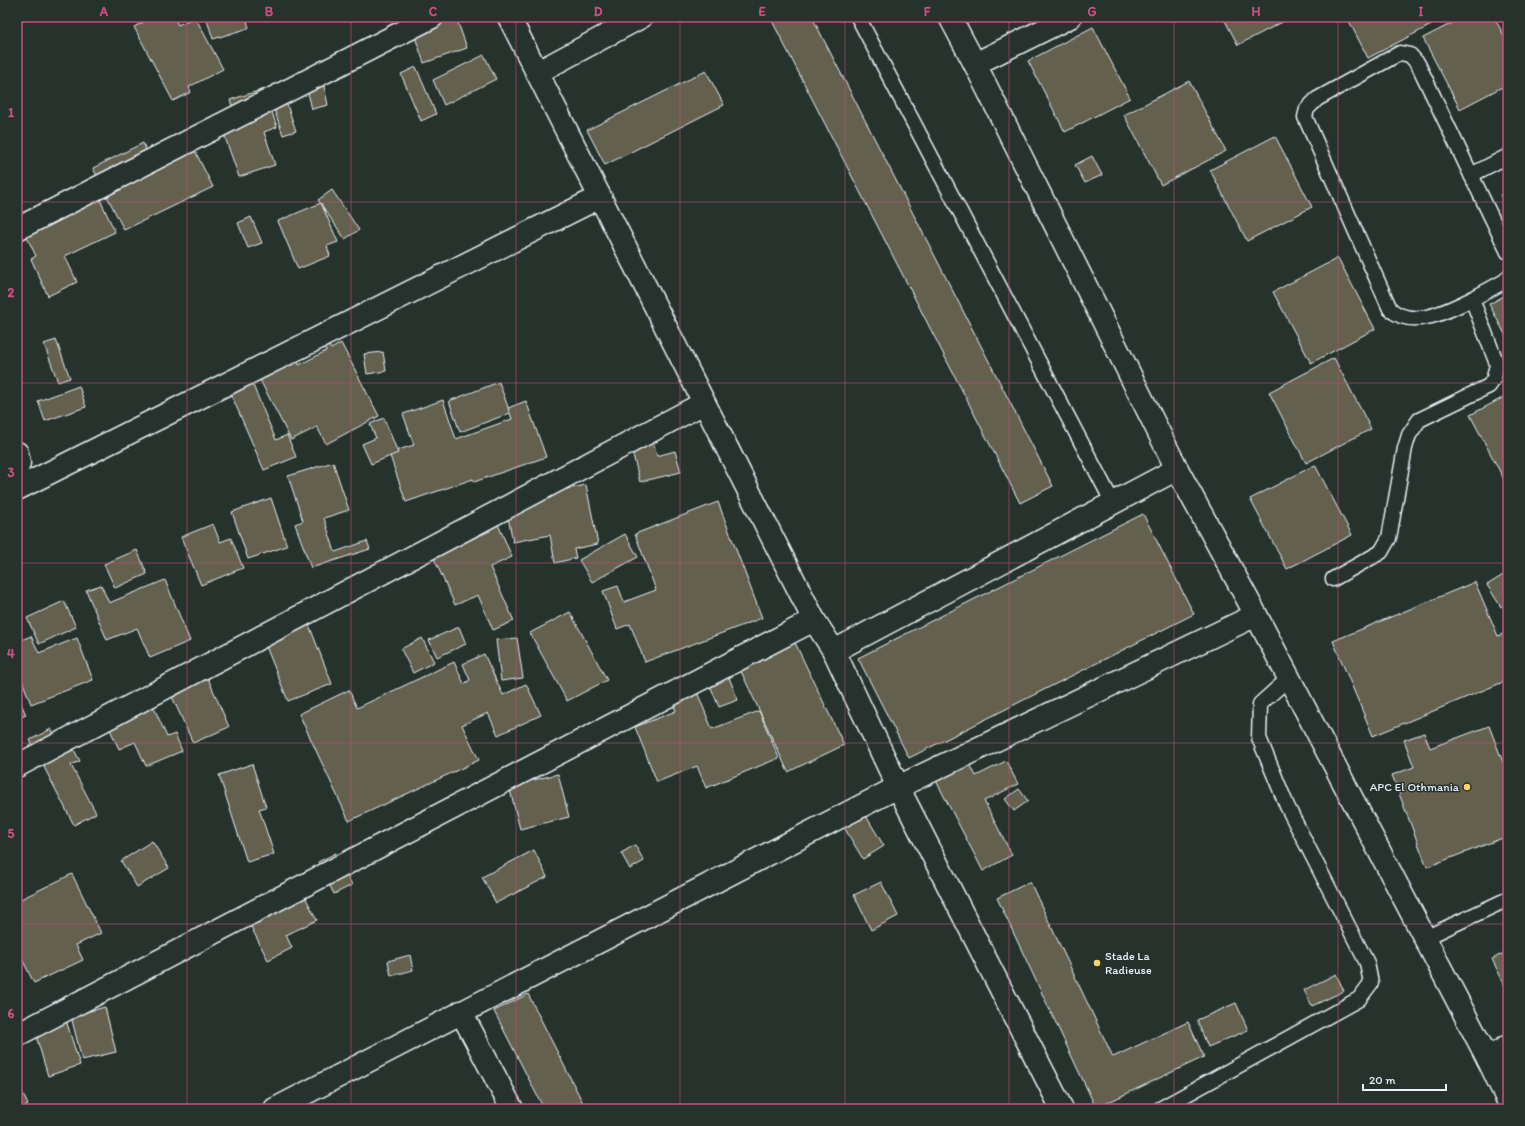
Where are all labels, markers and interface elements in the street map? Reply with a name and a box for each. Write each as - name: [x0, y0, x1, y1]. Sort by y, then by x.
- text: A: [99, 4, 109, 19]
- text: B: [265, 4, 274, 19]
- text: C: [429, 4, 438, 19]
- text: D: [594, 4, 603, 19]
- text: E: [758, 4, 766, 19]
- text: F: [924, 4, 931, 19]
- text: G: [1088, 4, 1097, 19]
- text: H: [1252, 4, 1261, 19]
- text: I: [1419, 4, 1424, 19]
- text: 1: [8, 105, 14, 120]
- text: 2: [8, 285, 15, 300]
- text: 3: [7, 465, 15, 480]
- text: 4: [7, 646, 15, 661]
- place label: APC El Othmania: [1370, 780, 1460, 794]
- marker: APC El Othmania: [1462, 782, 1472, 792]
- text: 5: [8, 826, 15, 841]
- place label: Stade La Radieuse: [1105, 949, 1152, 977]
- marker: Stade La Radieuse: [1092, 958, 1102, 968]
- text: 6: [8, 1006, 15, 1021]
- scale bar: [1363, 1066, 1446, 1092]
- text: 20 m: [1369, 1073, 1396, 1087]

